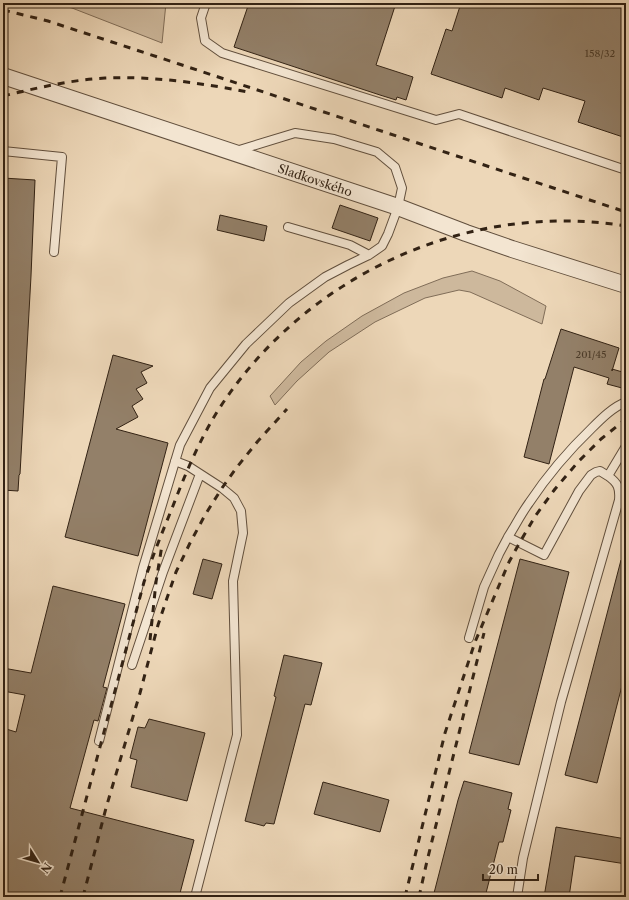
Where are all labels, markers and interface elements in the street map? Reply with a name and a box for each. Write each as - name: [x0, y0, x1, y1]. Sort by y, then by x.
- house number: 158/32: [585, 47, 615, 60]
- street label: Sladkovského: [276, 160, 354, 199]
- house number: 201/45: [576, 348, 606, 361]
- north arrow: [18, 842, 58, 882]
- scale bar: [483, 856, 538, 882]
- text: N: [37, 860, 54, 876]
- text: 20 m: [489, 862, 518, 877]

